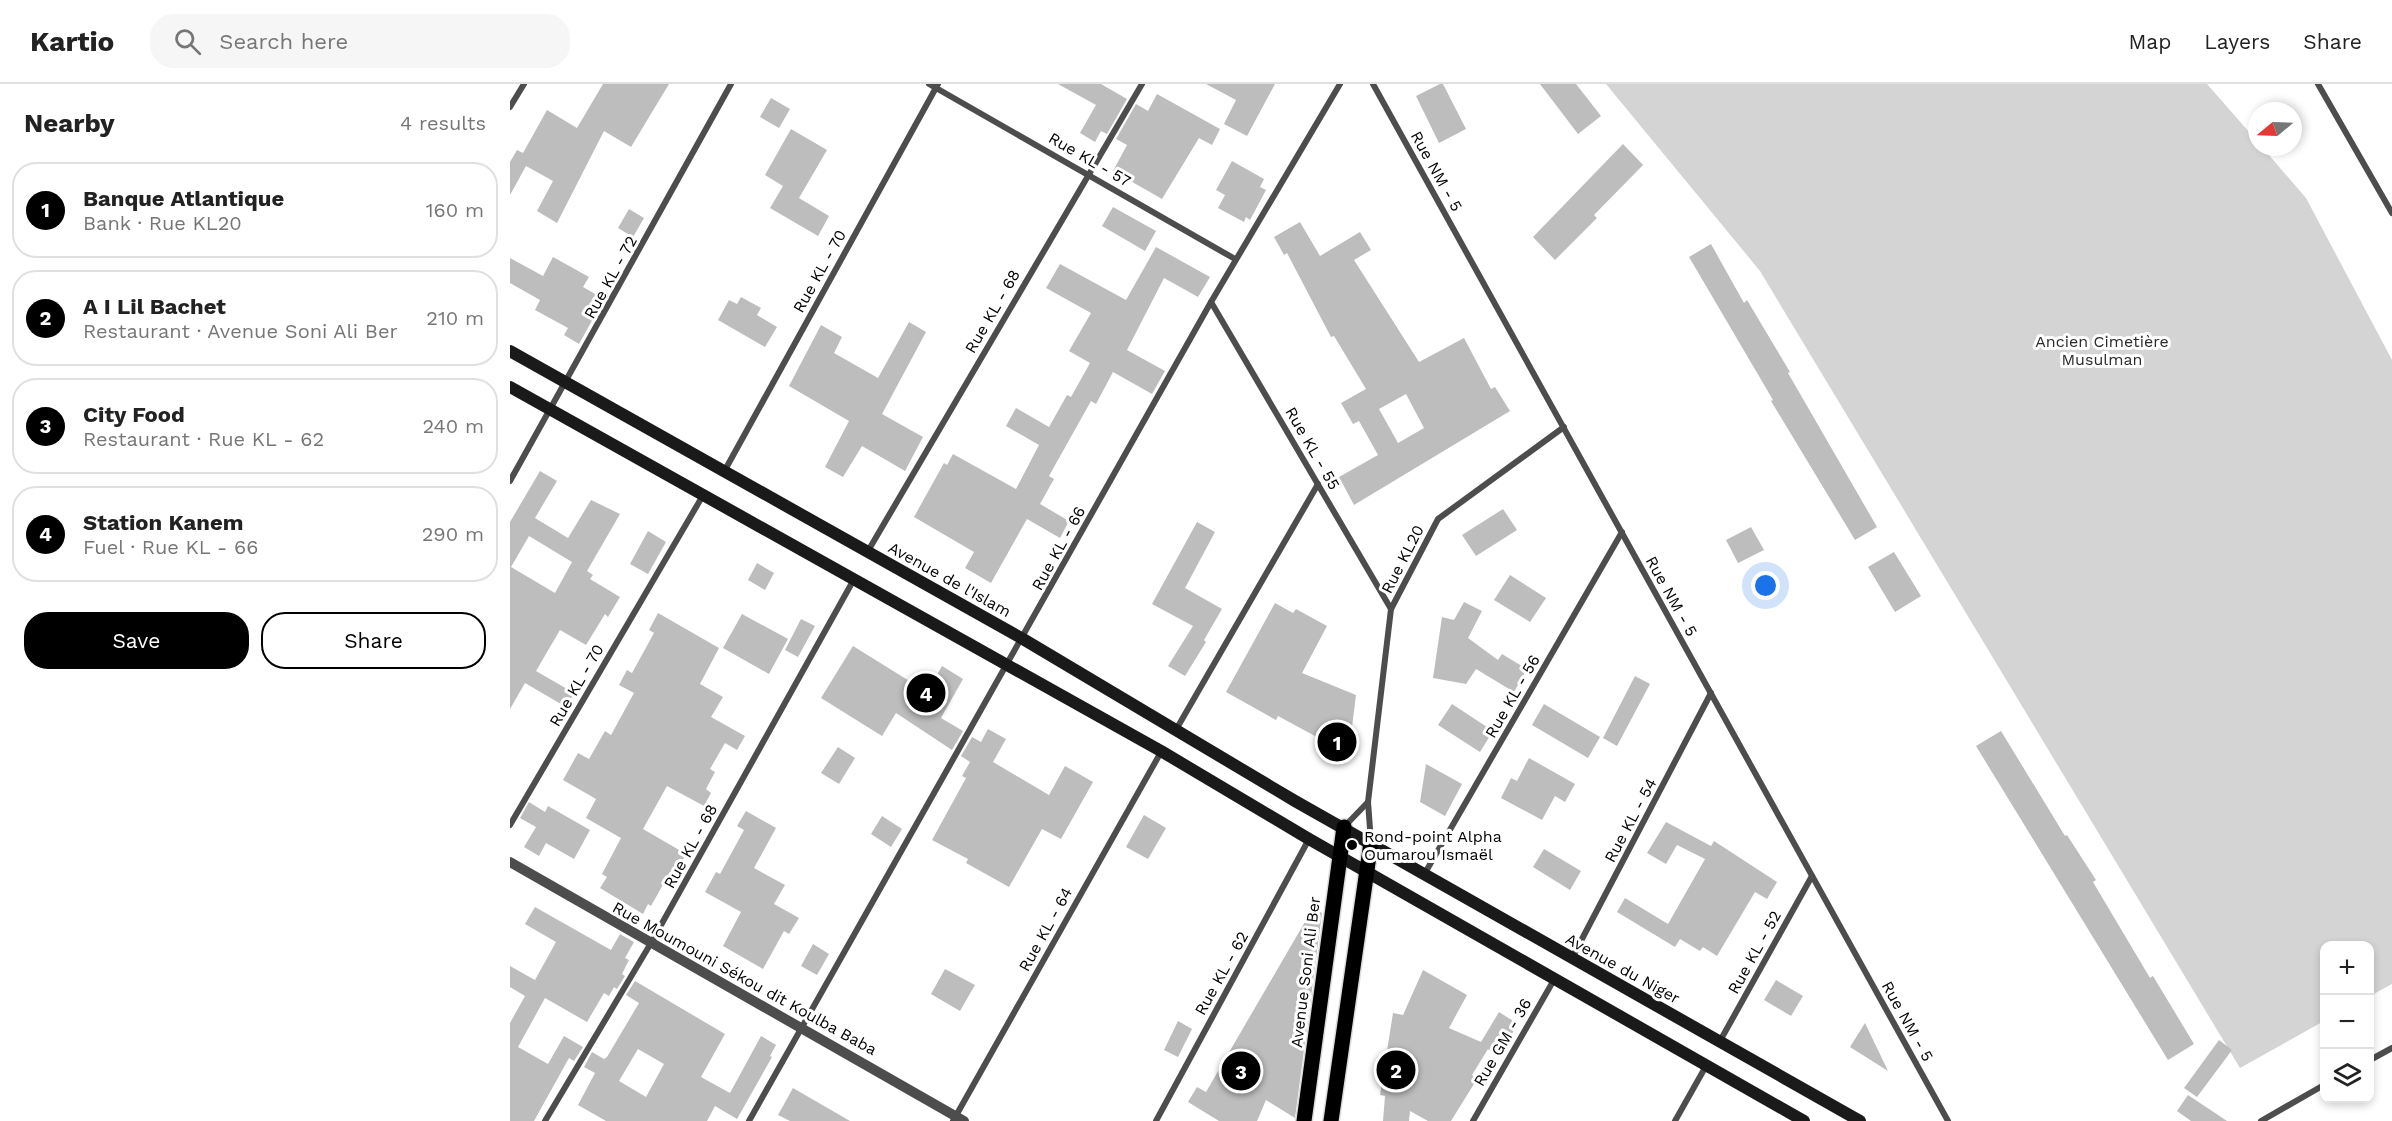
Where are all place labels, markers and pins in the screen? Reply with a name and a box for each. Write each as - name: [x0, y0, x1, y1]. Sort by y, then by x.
- pin: 4: [906, 670, 946, 716]
- pin: 1: [1318, 720, 1356, 764]
- place label: Rond-point Alpha Oumarou Ismaël: [1364, 827, 1502, 864]
- marker: Rond-point Alpha Oumarou Ismaël: [1345, 838, 1359, 852]
- pin: 3: [1222, 1048, 1260, 1094]
- pin: 2: [1376, 1048, 1416, 1092]

